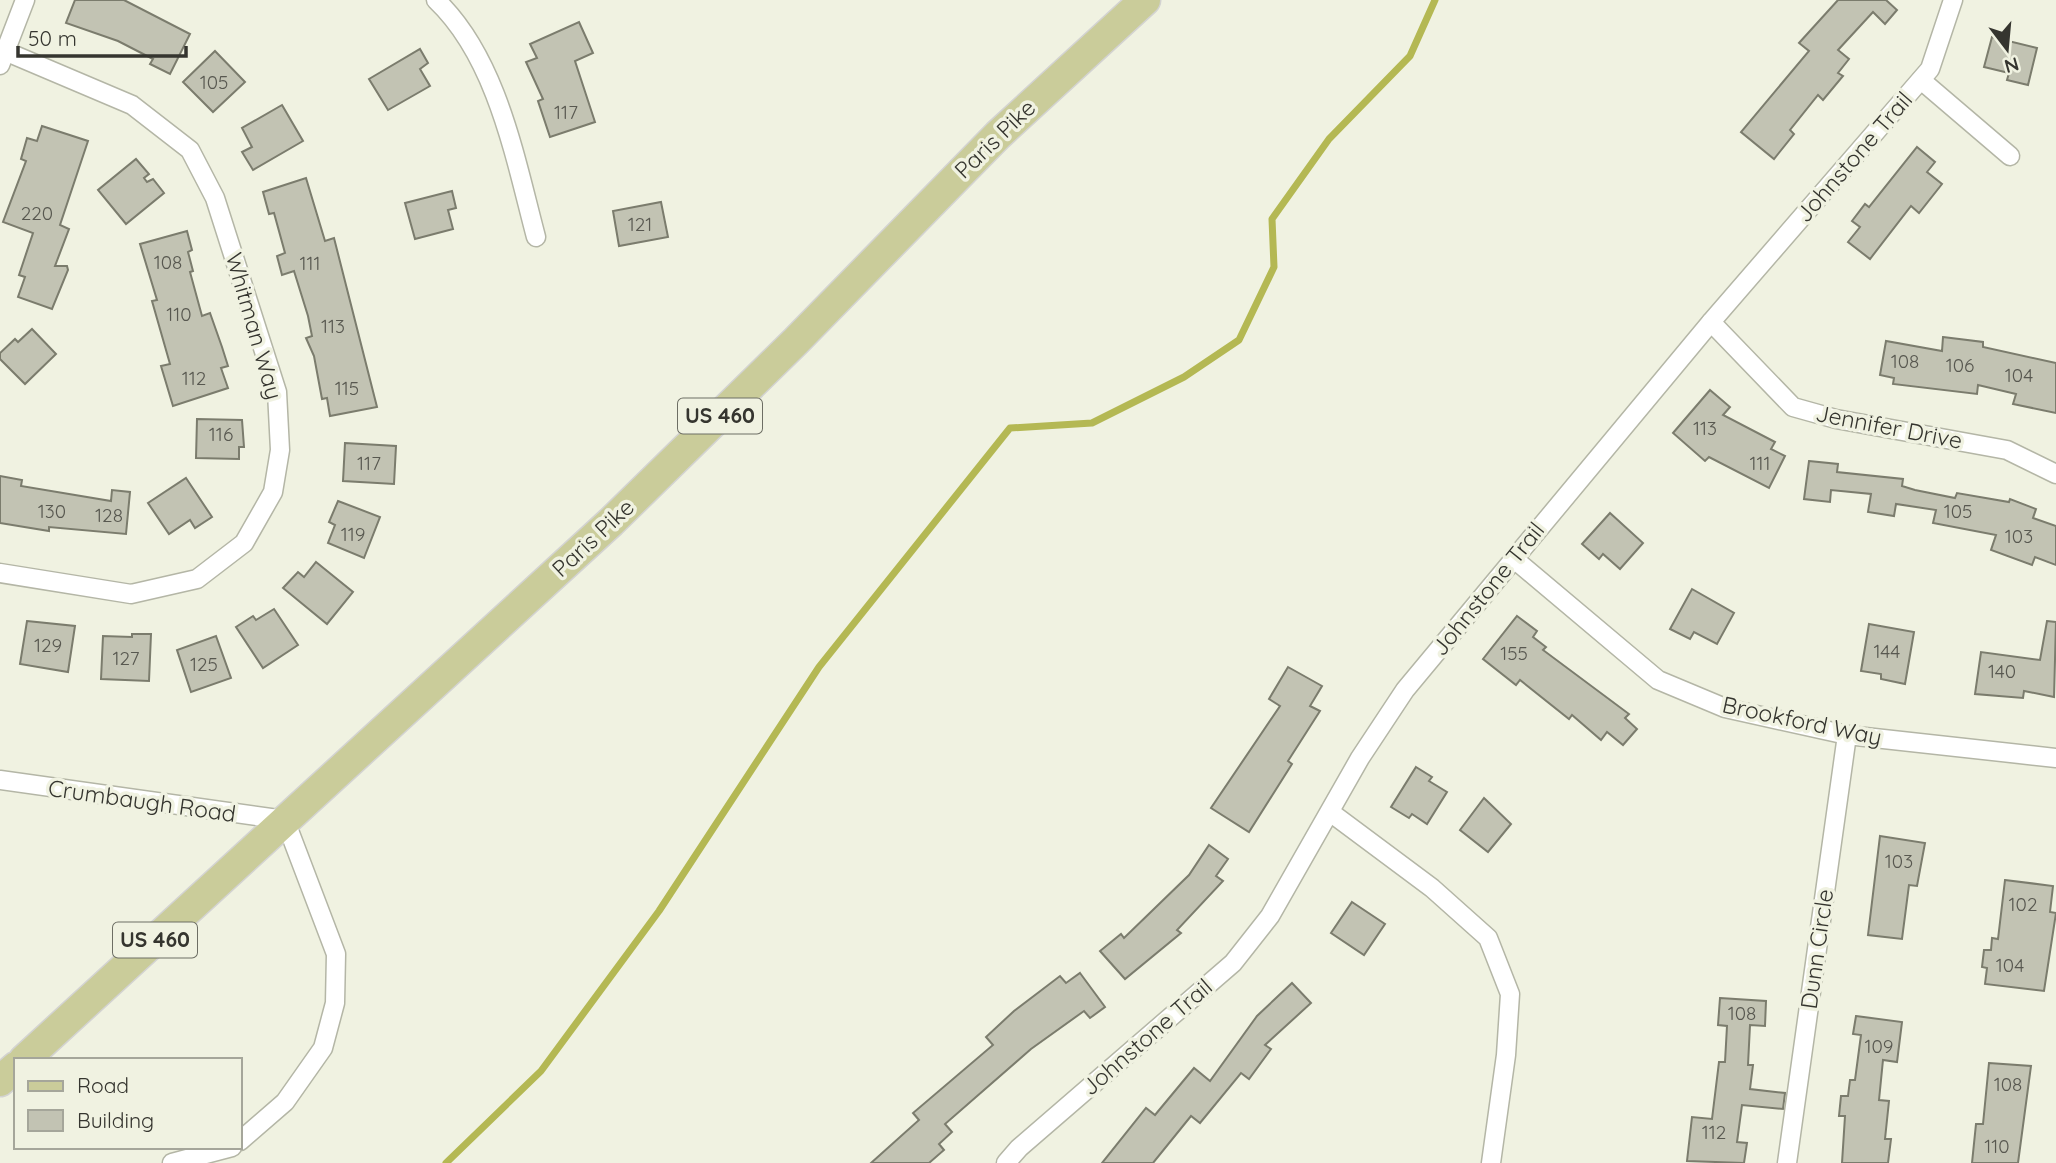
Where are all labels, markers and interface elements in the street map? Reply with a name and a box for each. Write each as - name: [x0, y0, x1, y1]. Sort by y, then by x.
- scale bar: [18, 14, 186, 58]
- north arrow: [1972, 14, 2042, 84]
- text: 50 m: [28, 25, 77, 51]
- text: N: [2002, 52, 2022, 79]
- house number: 105: [200, 70, 228, 94]
- street label: Johnstone Trail: [1789, 85, 1918, 228]
- street label: Paris Pike: [948, 93, 1041, 184]
- house number: 117: [554, 100, 578, 124]
- house number: 220: [21, 201, 53, 225]
- house number: 121: [628, 212, 652, 236]
- street label: Whitman Way: [220, 249, 289, 403]
- house number: 108: [154, 250, 182, 274]
- house number: 111: [299, 251, 321, 275]
- house number: 110: [166, 302, 192, 326]
- house number: 113: [321, 314, 345, 338]
- house number: 108: [1891, 349, 1919, 373]
- house number: 106: [1946, 353, 1974, 377]
- house number: 104: [2005, 363, 2033, 387]
- house number: 112: [182, 366, 206, 390]
- house number: 115: [335, 376, 359, 400]
- road number: US 460: [678, 398, 762, 434]
- street label: Jennifer Drive: [1813, 398, 1965, 455]
- house number: 113: [1693, 416, 1717, 440]
- house number: 116: [209, 422, 233, 446]
- house number: 117: [357, 451, 381, 475]
- house number: 111: [1749, 451, 1771, 475]
- street label: Paris Pike: [546, 492, 640, 583]
- house number: 130: [38, 499, 66, 523]
- house number: 105: [1944, 499, 1972, 523]
- house number: 128: [95, 503, 123, 527]
- street label: Johnstone Trail: [1425, 516, 1550, 661]
- house number: 119: [341, 522, 365, 546]
- house number: 103: [2005, 524, 2033, 548]
- house number: 129: [34, 633, 62, 657]
- house number: 144: [1874, 639, 1900, 663]
- house number: 155: [1500, 641, 1528, 665]
- house number: 127: [113, 646, 140, 670]
- house number: 125: [190, 652, 218, 676]
- house number: 140: [1988, 659, 2016, 683]
- street label: Brookford Way: [1720, 689, 1885, 752]
- street label: Crumbaugh Road: [46, 773, 238, 828]
- house number: 103: [1885, 849, 1913, 873]
- street label: Dunn Circle: [1794, 887, 1839, 1011]
- house number: 102: [2009, 892, 2037, 916]
- road number: US 460: [113, 922, 197, 958]
- house number: 104: [1996, 953, 2024, 977]
- street label: Johnstone Trail: [1075, 972, 1218, 1101]
- house number: 108: [1728, 1001, 1756, 1025]
- house number: 109: [1865, 1034, 1893, 1058]
- legend: [14, 1058, 242, 1149]
- text: Road: [77, 1072, 129, 1098]
- house number: 108: [1994, 1072, 2022, 1096]
- text: Building: [77, 1107, 154, 1133]
- house number: 112: [1702, 1120, 1726, 1144]
- house number: 110: [1984, 1134, 2010, 1158]

